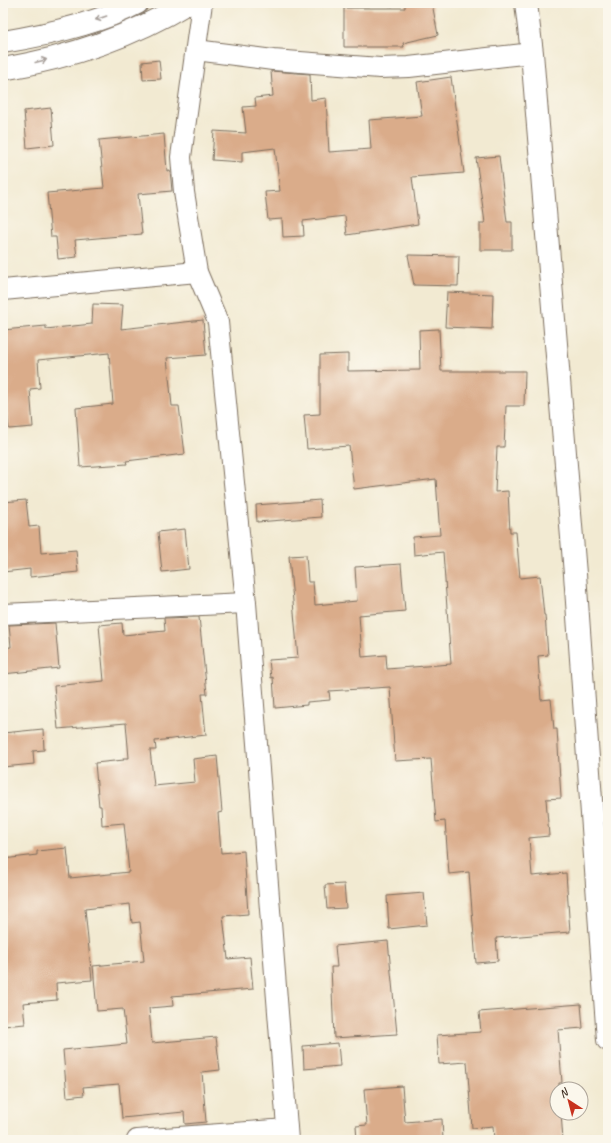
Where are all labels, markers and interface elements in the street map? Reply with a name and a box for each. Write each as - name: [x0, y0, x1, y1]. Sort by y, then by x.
- one-way arrow: [95, 14, 107, 22]
- one-way arrow: [34, 57, 47, 64]
- north arrow: [549, 1081, 589, 1121]
- text: N: [556, 1084, 572, 1101]

